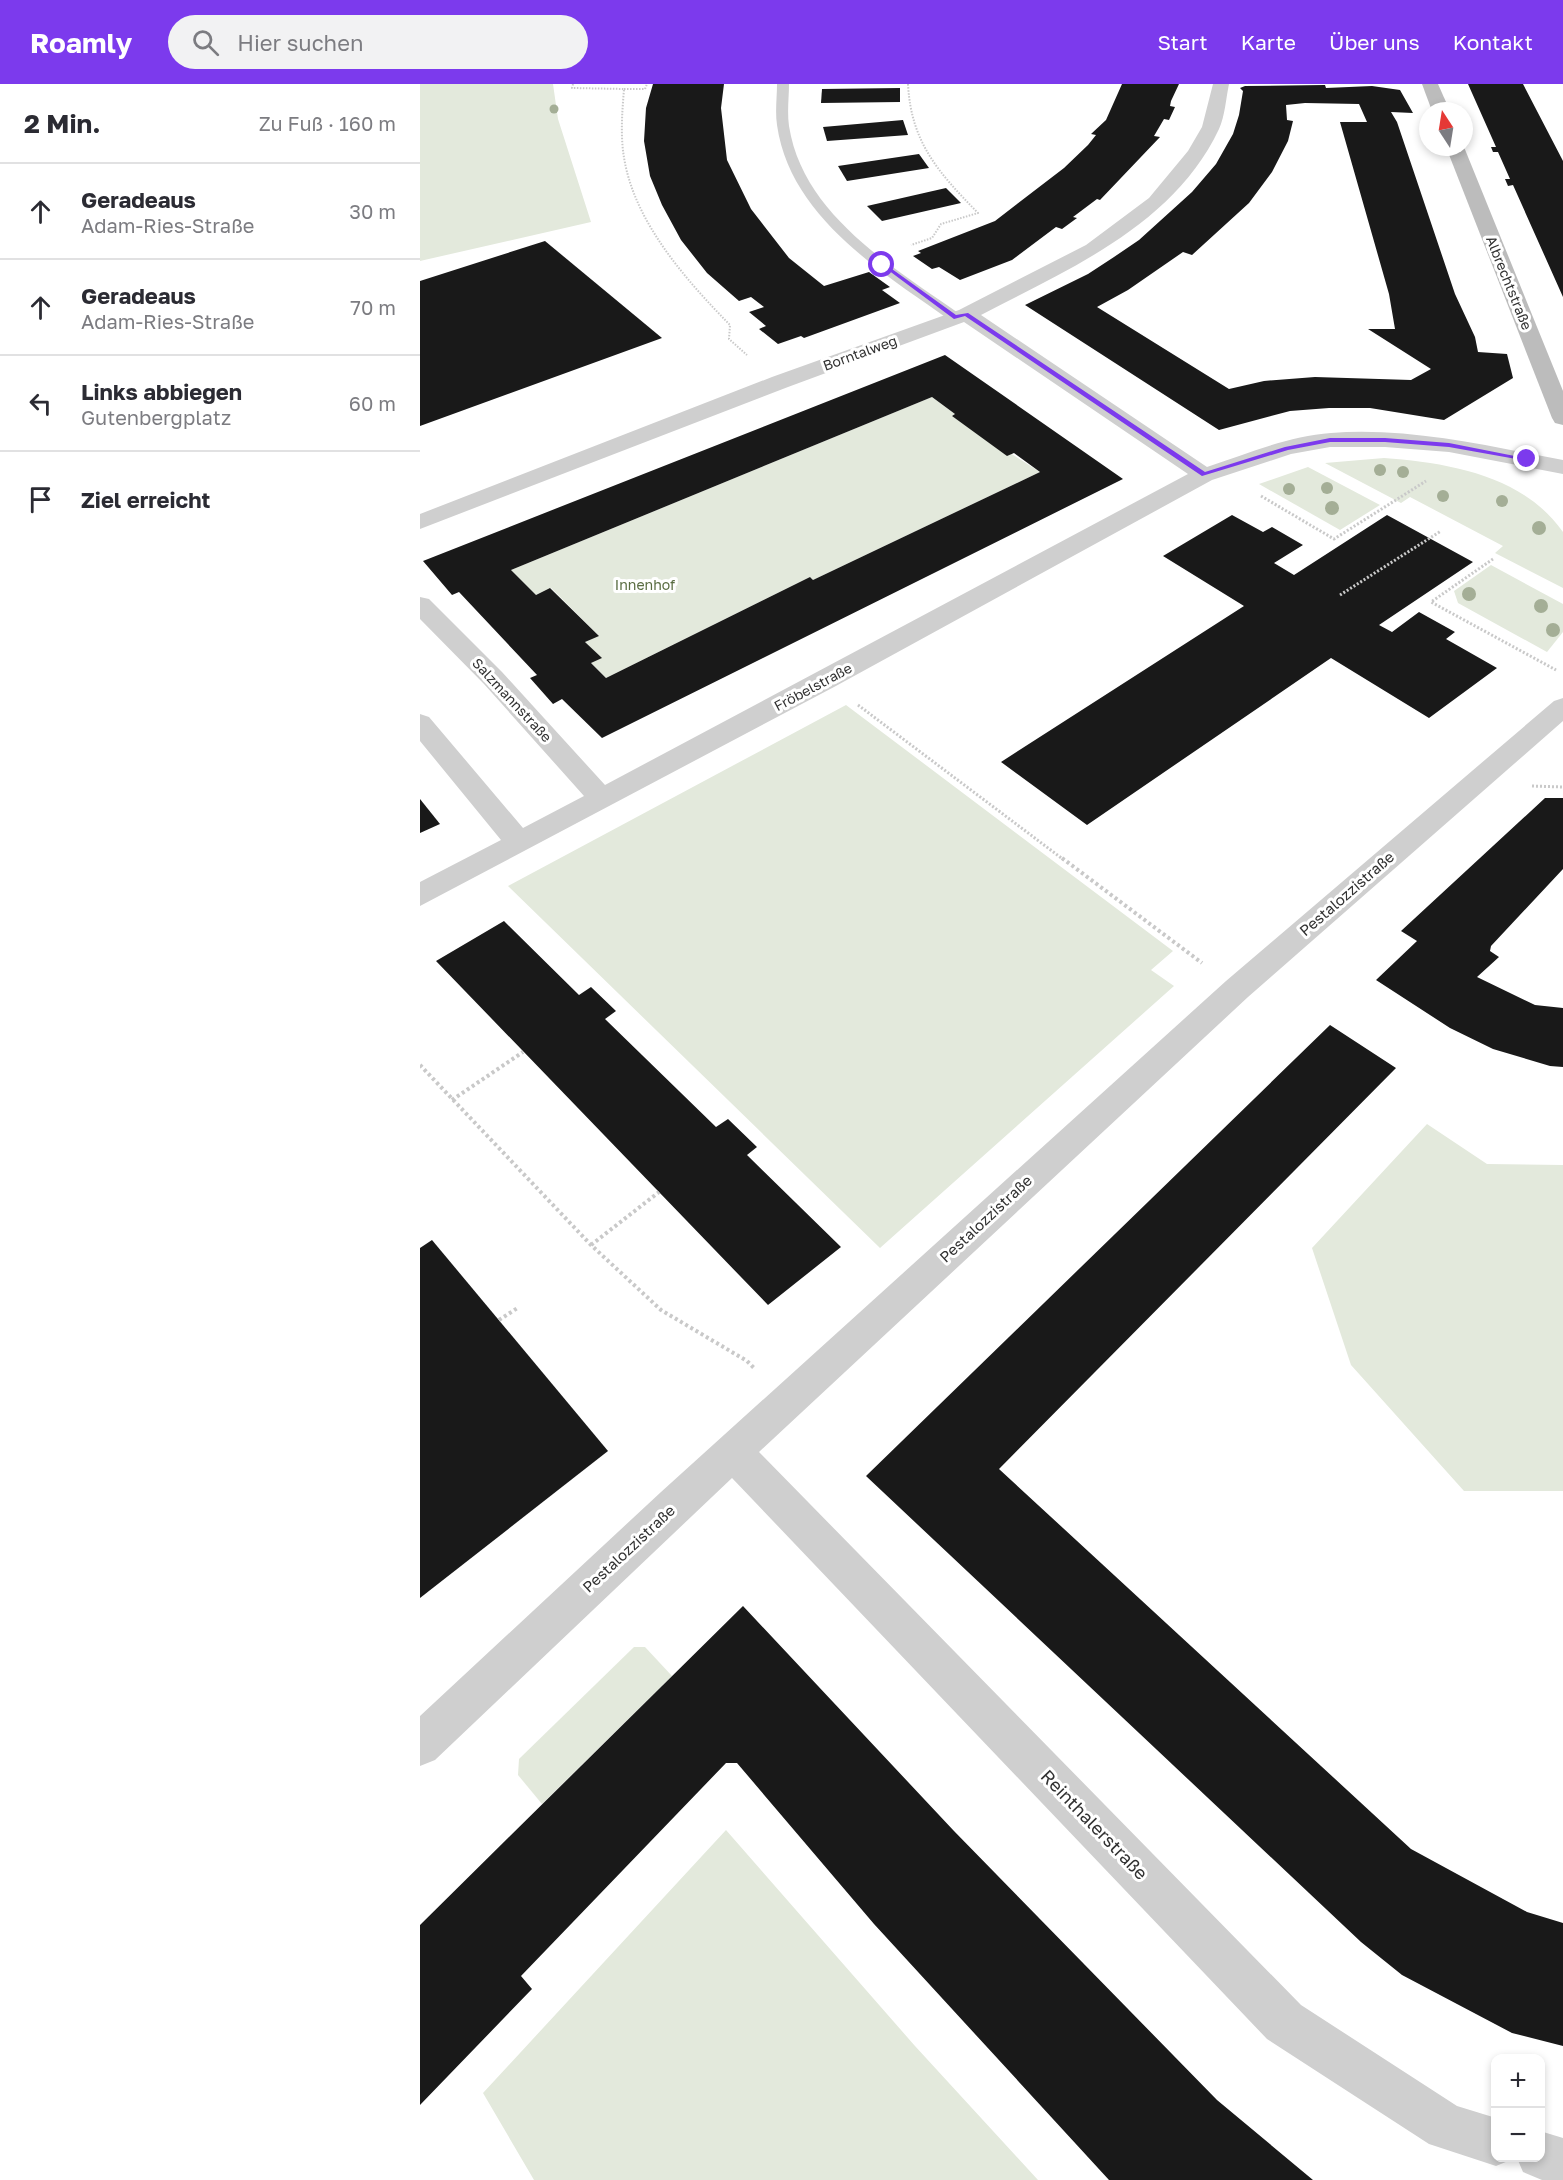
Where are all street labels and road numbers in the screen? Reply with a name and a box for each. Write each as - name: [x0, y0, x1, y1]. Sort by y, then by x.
- street label: Albrechtstraße: [1483, 233, 1536, 332]
- street label: Borntalweg: [821, 331, 899, 374]
- street label: Salzmannstraße: [469, 654, 556, 745]
- street label: Fröbelstraße: [771, 659, 855, 714]
- street label: Pestalozzistraße: [1295, 847, 1398, 939]
- street label: Pestalozzistraße: [935, 1171, 1035, 1266]
- street label: Pestalozzistraße: [578, 1501, 678, 1596]
- street label: Reinthalerstraße: [1037, 1765, 1153, 1884]

